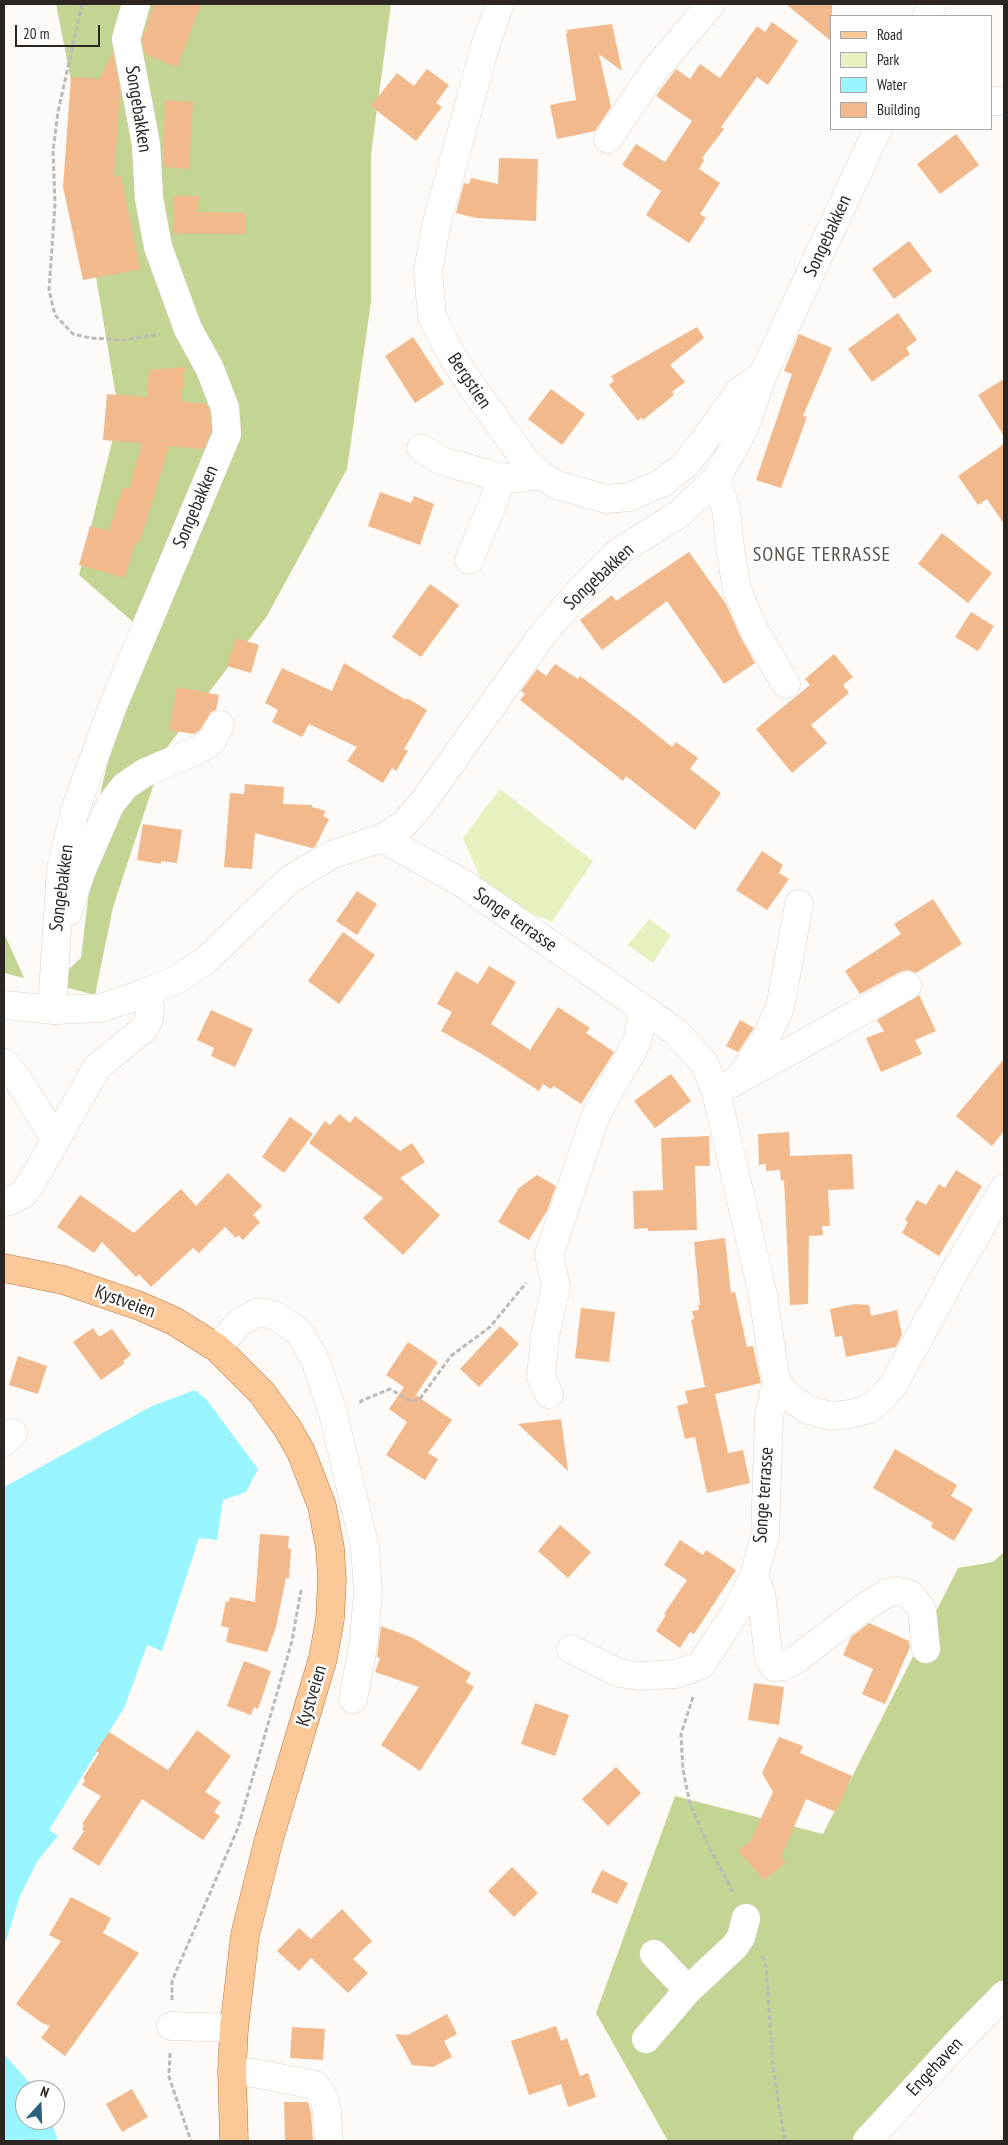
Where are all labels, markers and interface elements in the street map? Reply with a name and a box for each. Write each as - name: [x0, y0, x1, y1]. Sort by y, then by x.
- scale bar: [18, 15, 102, 47]
- legend: [830, 15, 993, 130]
- text: 20 m: [23, 24, 49, 43]
- text: Road: [877, 25, 903, 44]
- text: Park: [877, 50, 899, 69]
- street label: Songebakken: [120, 64, 156, 154]
- text: Water: [877, 75, 907, 94]
- text: Building: [877, 100, 920, 119]
- street label: Songebakken: [799, 192, 857, 280]
- street label: Bergstien: [442, 349, 496, 413]
- street label: Songebakken: [168, 462, 224, 552]
- street label: Songebakken: [559, 539, 639, 615]
- district label: SONGE TERRASSE: [751, 543, 893, 567]
- street label: Songebakken: [45, 843, 79, 933]
- street label: Songe terrasse: [469, 883, 561, 957]
- street label: Kystveien: [92, 1281, 158, 1323]
- street label: Songe terrasse: [749, 1446, 779, 1544]
- street label: Kystveien: [292, 1663, 332, 1729]
- street label: Engehaven: [902, 2033, 968, 2101]
- north arrow: [15, 2080, 65, 2130]
- text: N: [38, 2082, 51, 2102]

